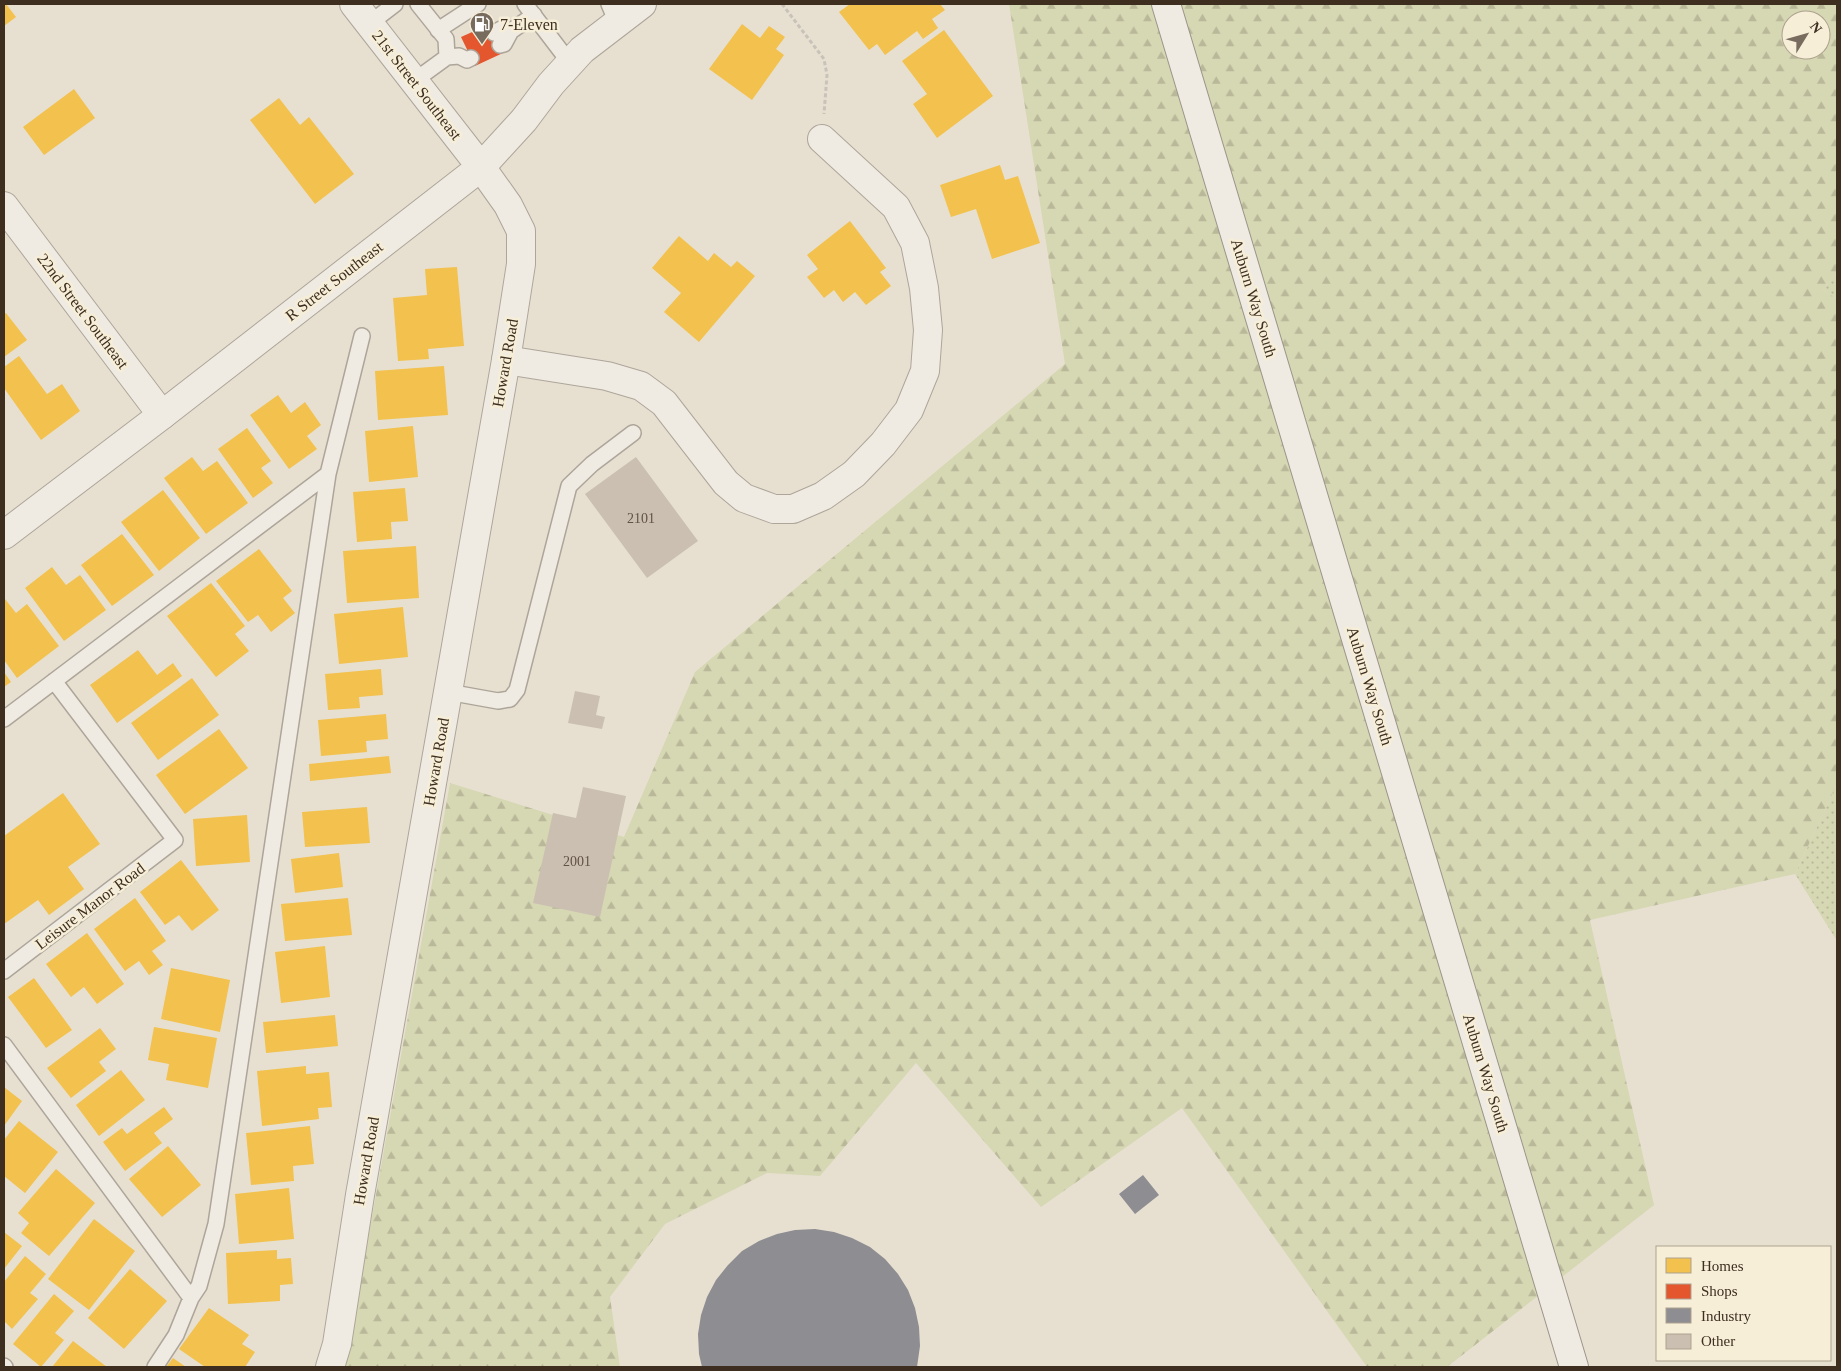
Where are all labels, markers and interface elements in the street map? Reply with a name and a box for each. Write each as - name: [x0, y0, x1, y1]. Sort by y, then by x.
- north arrow: [1781, 10, 1831, 60]
- fuel station icon: 7-Eleven: [469, 11, 495, 45]
- place label: 7-Eleven: [500, 16, 558, 33]
- text: N: [1807, 19, 1825, 36]
- street label: 21st Street Southeast: [369, 27, 465, 144]
- street label: Auburn Way South: [1227, 237, 1280, 360]
- street label: R Street Southeast: [282, 238, 386, 324]
- street label: 22nd Street Southeast: [34, 250, 132, 372]
- street label: Howard Road: [489, 318, 521, 408]
- house number: 2101: [627, 511, 655, 526]
- street label: Auburn Way South: [1343, 625, 1396, 748]
- street label: Howard Road: [420, 717, 452, 807]
- house number: 2001: [563, 854, 591, 869]
- street label: Leisure Manor Road: [32, 859, 148, 953]
- street label: Auburn Way South: [1459, 1012, 1512, 1135]
- street label: Howard Road: [350, 1116, 382, 1206]
- legend: [1656, 1246, 1831, 1361]
- text: Homes: [1701, 1258, 1744, 1274]
- text: Shops: [1701, 1283, 1738, 1299]
- text: Industry: [1701, 1308, 1751, 1324]
- text: Other: [1701, 1333, 1735, 1349]

